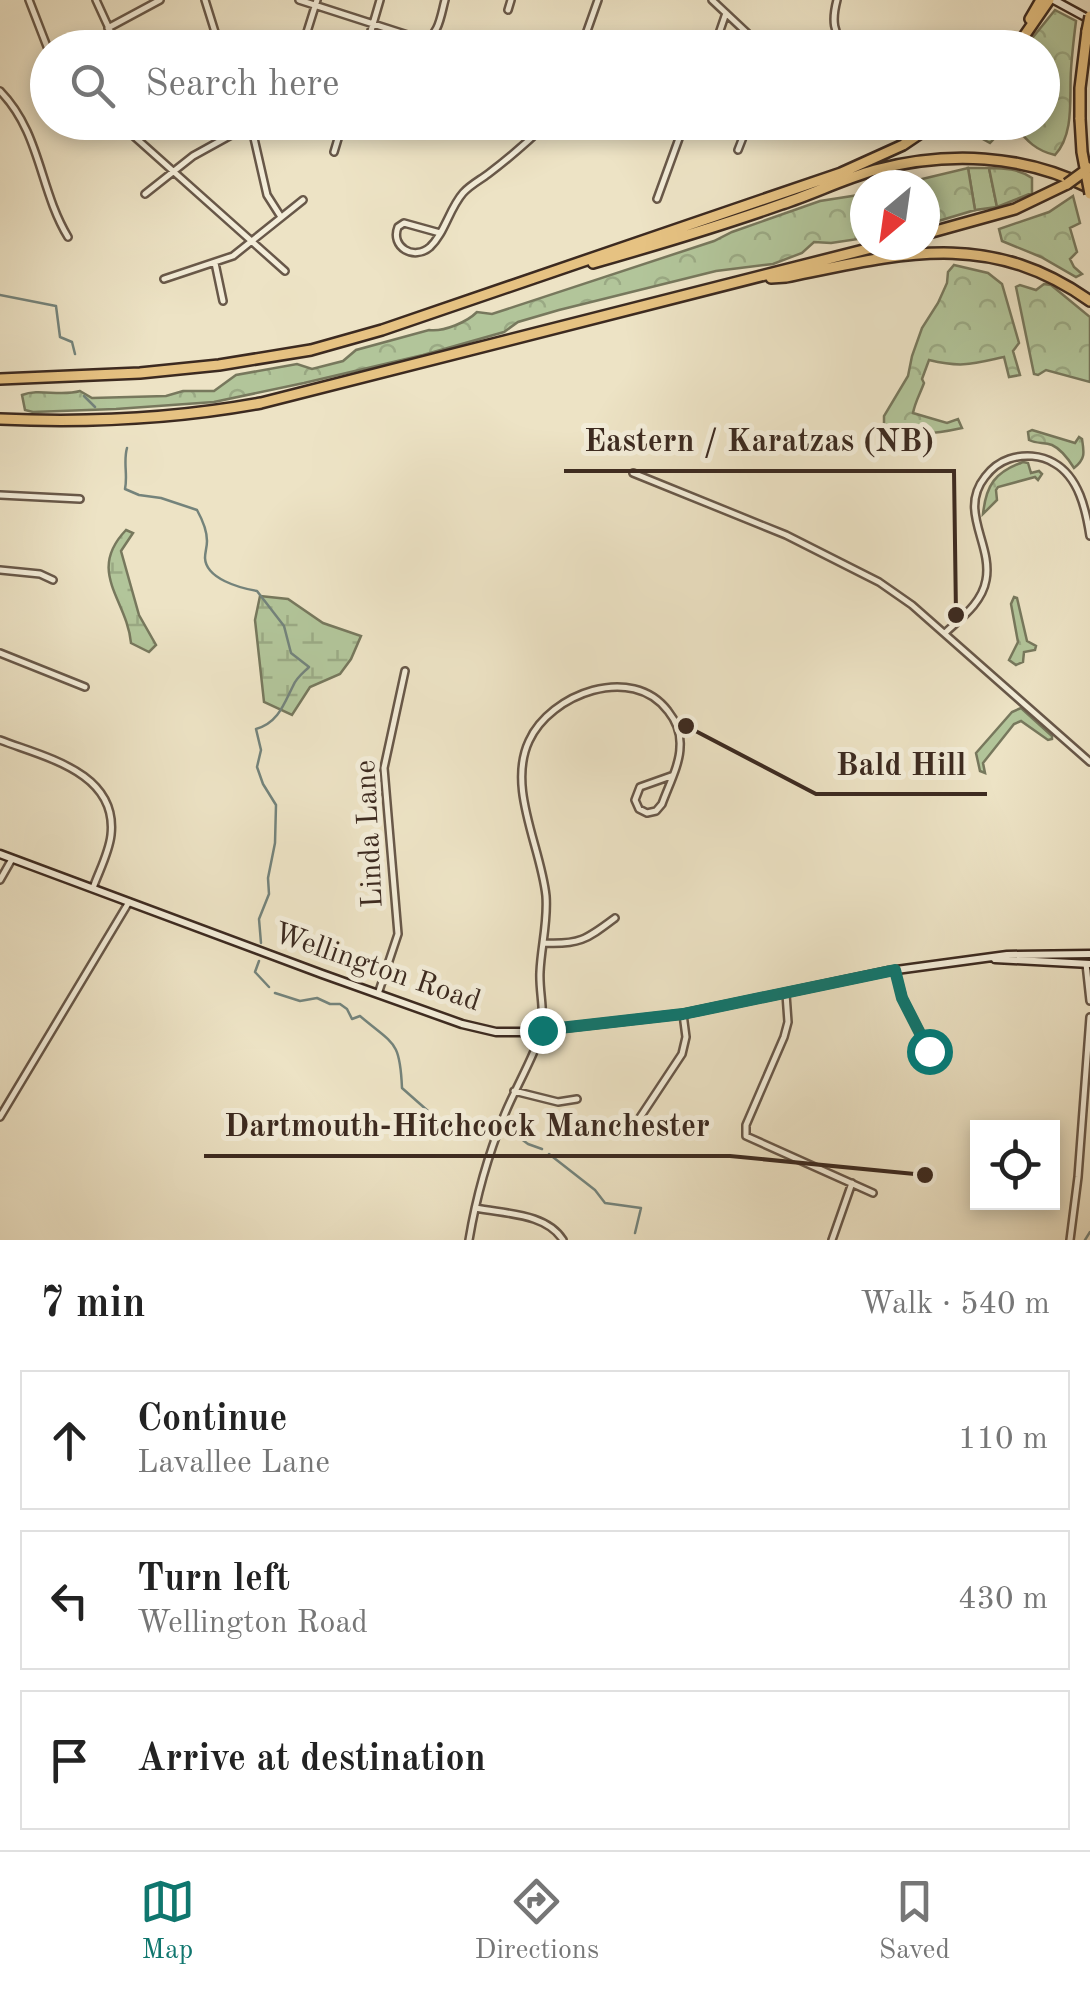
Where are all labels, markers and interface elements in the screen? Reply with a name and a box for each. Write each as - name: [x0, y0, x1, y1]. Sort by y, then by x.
- search box: [30, 30, 1060, 140]
- icon: search: [65, 58, 120, 113]
- text: Search here: [145, 66, 340, 104]
- north arrow: [850, 170, 940, 260]
- callout: Eastern / Karatzas (NB): [564, 409, 954, 471]
- text: Eastern / Karatzas (NB): [584, 426, 934, 459]
- callout: Bald Hill: [816, 732, 987, 794]
- text: Bald Hill: [836, 751, 966, 783]
- street label: Linda Lane: [351, 759, 389, 909]
- street label: Wellington Road: [270, 919, 484, 1017]
- route end: [520, 1008, 566, 1054]
- route start: [907, 1029, 953, 1075]
- callout: Dartmouth-Hitchcock Manchester: [204, 1094, 730, 1156]
- text: Dartmouth-Hitchcock Manchester: [224, 1112, 710, 1144]
- map controls: [970, 1120, 1060, 1210]
- button: locate: [970, 1120, 1060, 1210]
- text: 7 min: [40, 1284, 146, 1326]
- text: Walk · 540 m: [860, 1289, 1050, 1321]
- text: Continue: [137, 1401, 287, 1439]
- icon: ahead: [42, 1413, 97, 1468]
- text: 110 m: [958, 1424, 1048, 1456]
- text: Lavallee Lane: [137, 1448, 330, 1480]
- text: Turn left: [137, 1561, 290, 1599]
- icon: left: [42, 1573, 97, 1628]
- text: 430 m: [958, 1584, 1048, 1616]
- text: Wellington Road: [137, 1608, 368, 1640]
- icon: arrive: [42, 1733, 97, 1788]
- text: Arrive at destination: [137, 1741, 486, 1779]
- tab: Map: [140, 1874, 195, 1969]
- tab: Directions: [475, 1874, 599, 1969]
- tab: Saved: [879, 1874, 950, 1969]

